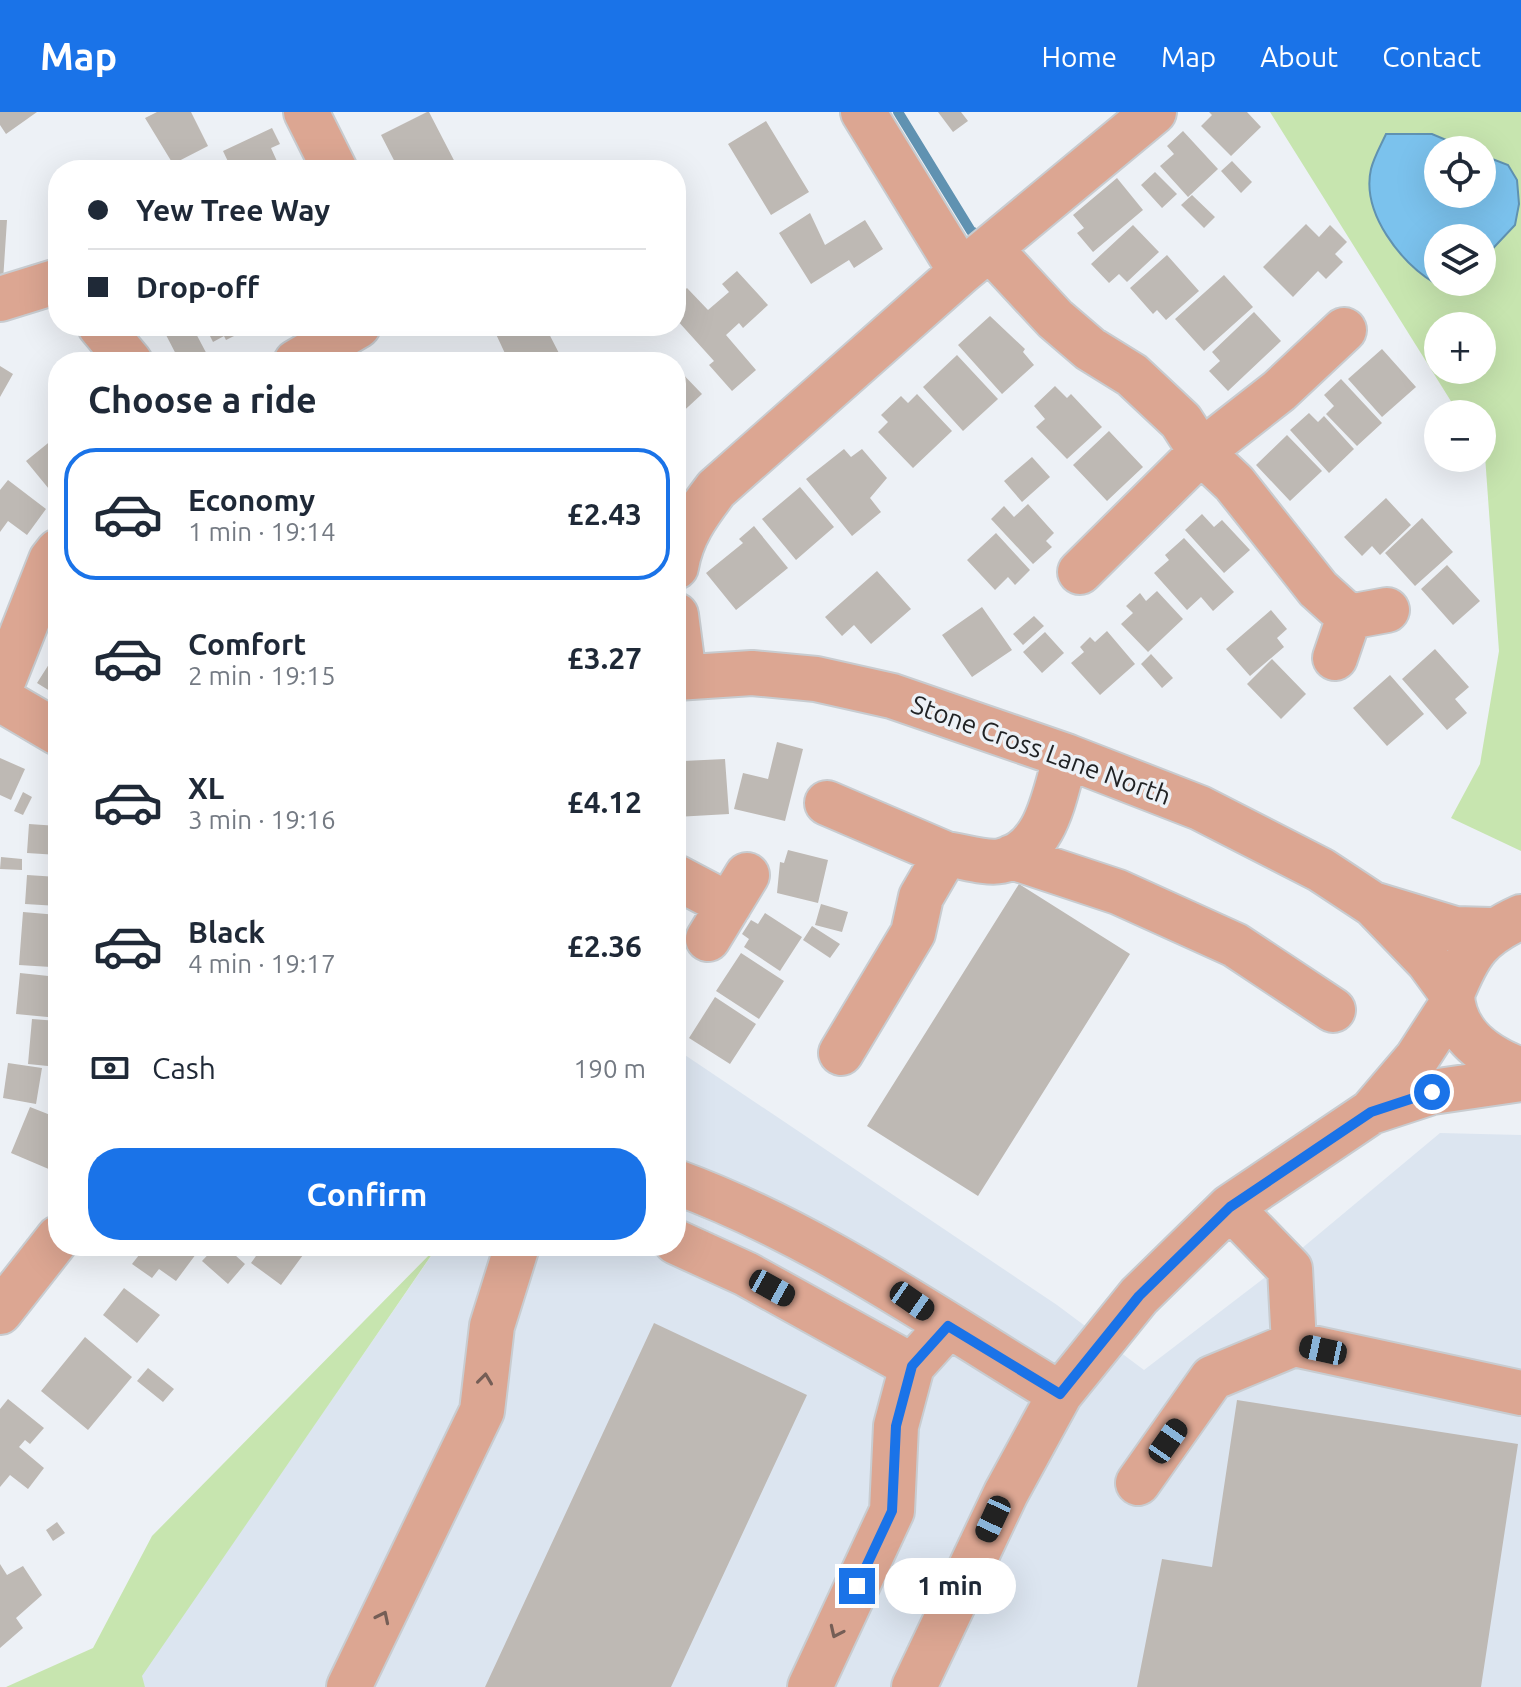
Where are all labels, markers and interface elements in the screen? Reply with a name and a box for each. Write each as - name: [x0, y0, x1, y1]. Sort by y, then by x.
- text: Map: [40, 35, 117, 77]
- text: Home: [1042, 41, 1117, 72]
- text: Map: [1161, 41, 1216, 72]
- text: About: [1260, 41, 1338, 72]
- text: Contact: [1382, 41, 1481, 72]
- map controls: [1424, 136, 1496, 472]
- button: locate: [1424, 136, 1496, 208]
- text: Yew Tree Way: [136, 193, 330, 227]
- button: layers: [1424, 224, 1496, 296]
- text: Drop-off: [136, 270, 259, 304]
- button: +: [1424, 312, 1496, 384]
- text: Choose a ride: [88, 379, 317, 420]
- button: −: [1424, 400, 1496, 472]
- icon: car: [92, 478, 164, 550]
- text: Economy: [188, 483, 315, 517]
- text: £2.43: [567, 497, 642, 531]
- text: 1 min · 19:14: [188, 517, 336, 546]
- icon: car: [92, 622, 164, 694]
- text: Comfort: [188, 627, 306, 661]
- text: £3.27: [567, 641, 642, 675]
- text: 2 min · 19:15: [188, 661, 336, 690]
- street label: Stone Cross Lane North: [907, 689, 1175, 810]
- icon: car: [92, 766, 164, 838]
- text: XL: [188, 771, 224, 805]
- text: £4.12: [567, 785, 642, 819]
- text: 3 min · 19:16: [188, 805, 336, 834]
- icon: car: [92, 910, 164, 982]
- text: Black: [188, 915, 265, 949]
- text: £2.36: [567, 929, 642, 963]
- text: 4 min · 19:17: [188, 949, 336, 978]
- icon: cash: [88, 1046, 132, 1090]
- text: Cash: [152, 1051, 216, 1085]
- text: 190 m: [574, 1054, 646, 1083]
- route start: [1414, 1074, 1450, 1110]
- button: Confirm: [88, 1148, 646, 1240]
- car: [745, 1266, 799, 1310]
- car: [885, 1277, 939, 1325]
- car: [1297, 1333, 1349, 1367]
- one-way arrow: [477, 1373, 494, 1386]
- car: [1144, 1414, 1192, 1468]
- car: [972, 1492, 1014, 1546]
- callout: 1 min: [885, 1558, 1017, 1614]
- route end: [839, 1568, 875, 1604]
- text: 1 min: [917, 1571, 983, 1600]
- one-way arrow: [373, 1610, 389, 1625]
- one-way arrow: [830, 1623, 846, 1638]

